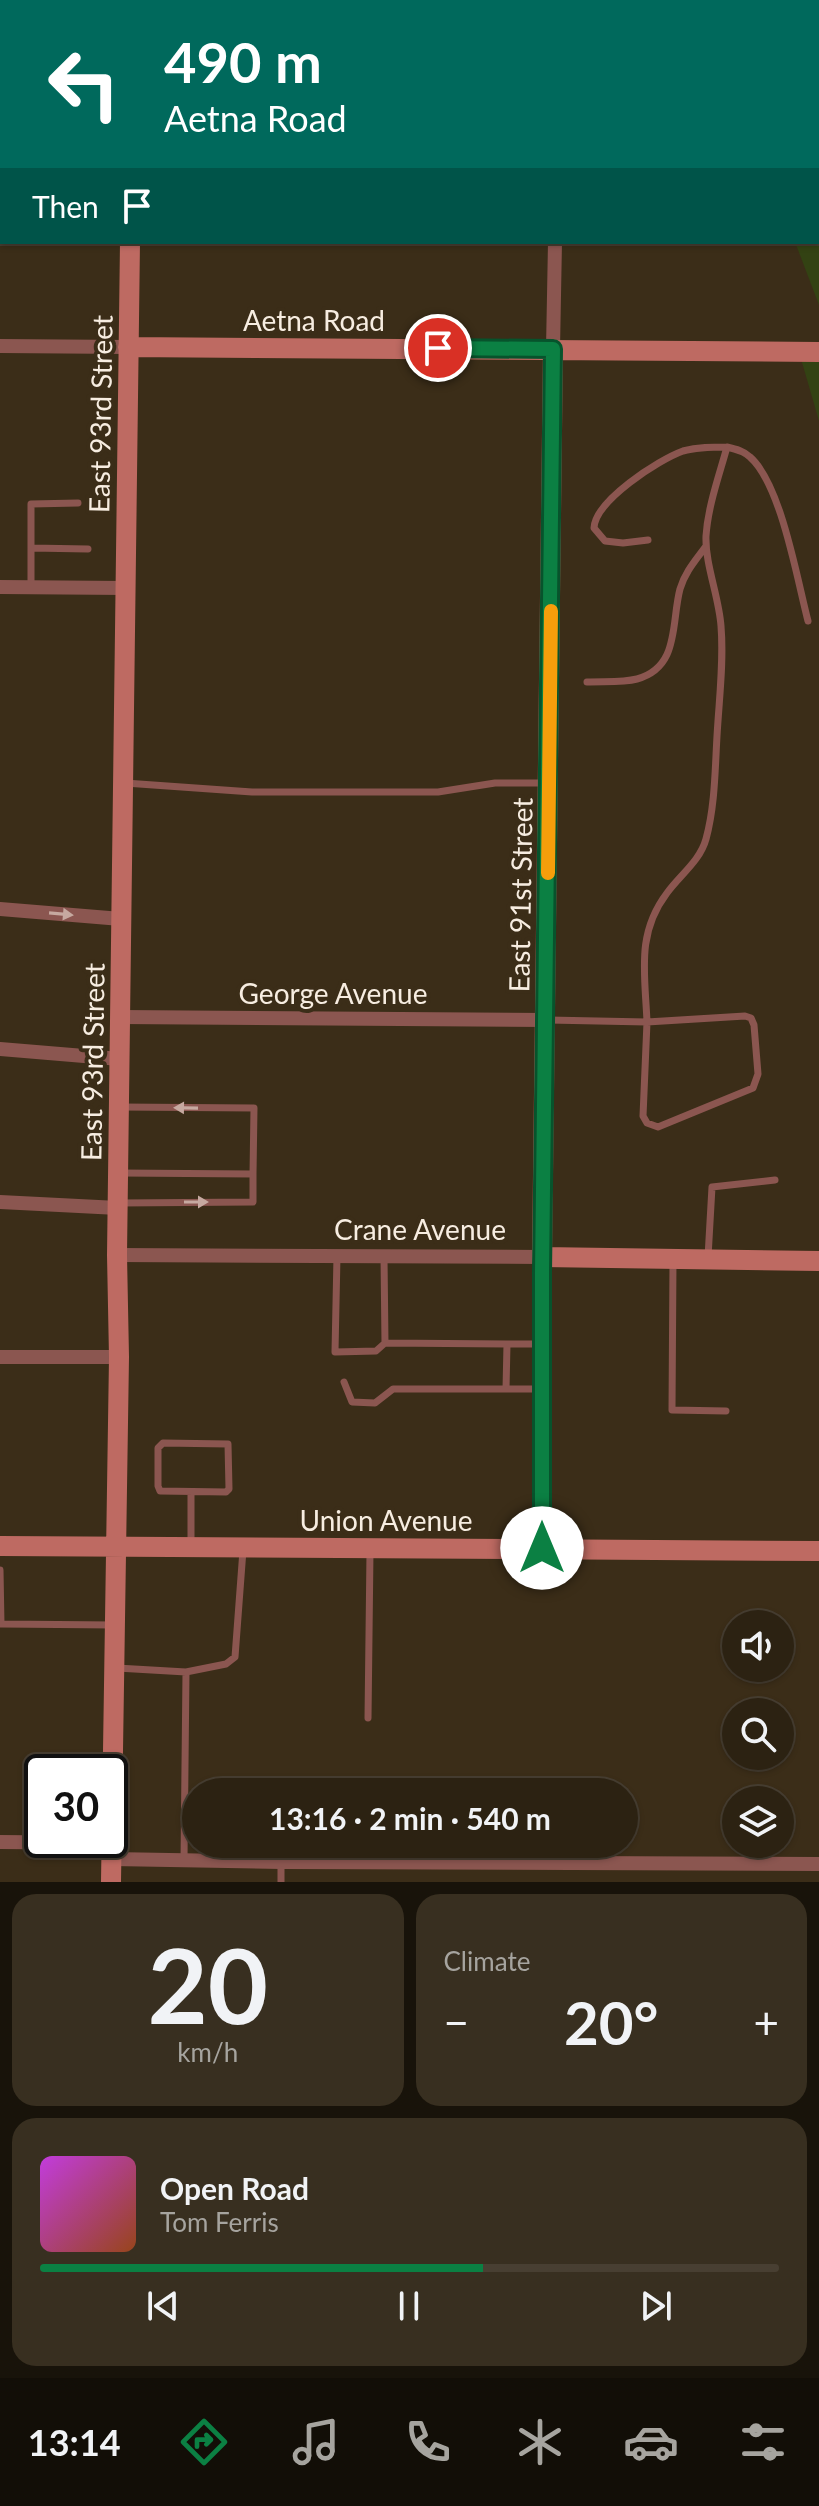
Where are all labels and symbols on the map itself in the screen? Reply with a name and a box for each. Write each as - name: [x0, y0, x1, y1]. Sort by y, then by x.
- street label: Aetna Road: [243, 303, 385, 337]
- pin: [404, 314, 472, 382]
- street label: East 93rd Street: [81, 315, 119, 513]
- street label: East 91st Street: [501, 797, 539, 993]
- one-way arrow: [49, 908, 74, 921]
- street label: East 93rd Street: [73, 963, 111, 1161]
- street label: George Avenue: [239, 976, 427, 1010]
- one-way arrow: [173, 1102, 198, 1114]
- one-way arrow: [184, 1196, 209, 1209]
- street label: Crane Avenue: [334, 1212, 506, 1246]
- street label: Union Avenue: [300, 1503, 472, 1537]
- position arrow: [500, 1506, 584, 1590]
- speed limit sign: 30: [24, 1754, 128, 1858]

